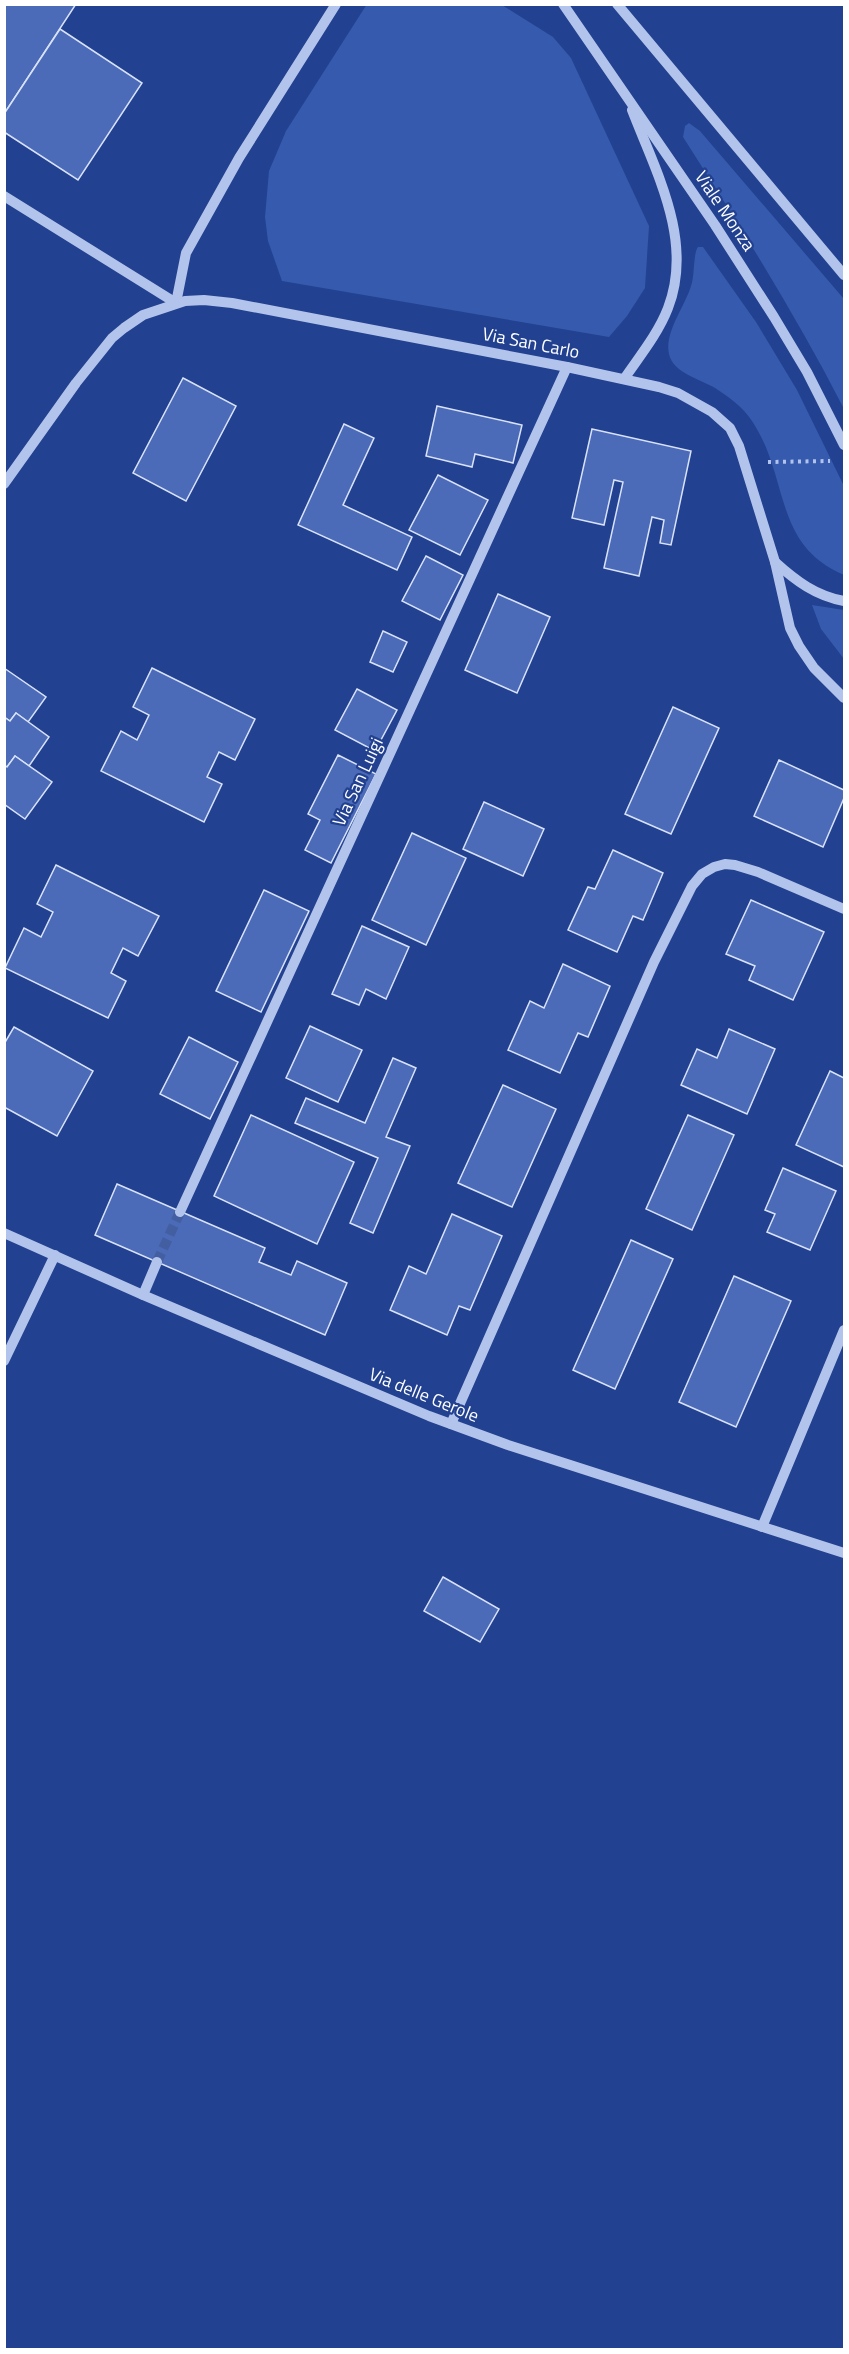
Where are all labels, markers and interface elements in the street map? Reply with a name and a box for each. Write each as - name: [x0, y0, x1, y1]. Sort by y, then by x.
- street label: Viale Monza: [688, 165, 762, 256]
- street label: Via San Carlo: [480, 320, 582, 365]
- street label: Via San Luigi: [325, 733, 390, 831]
- street label: Via delle Gerole: [365, 1360, 483, 1429]

